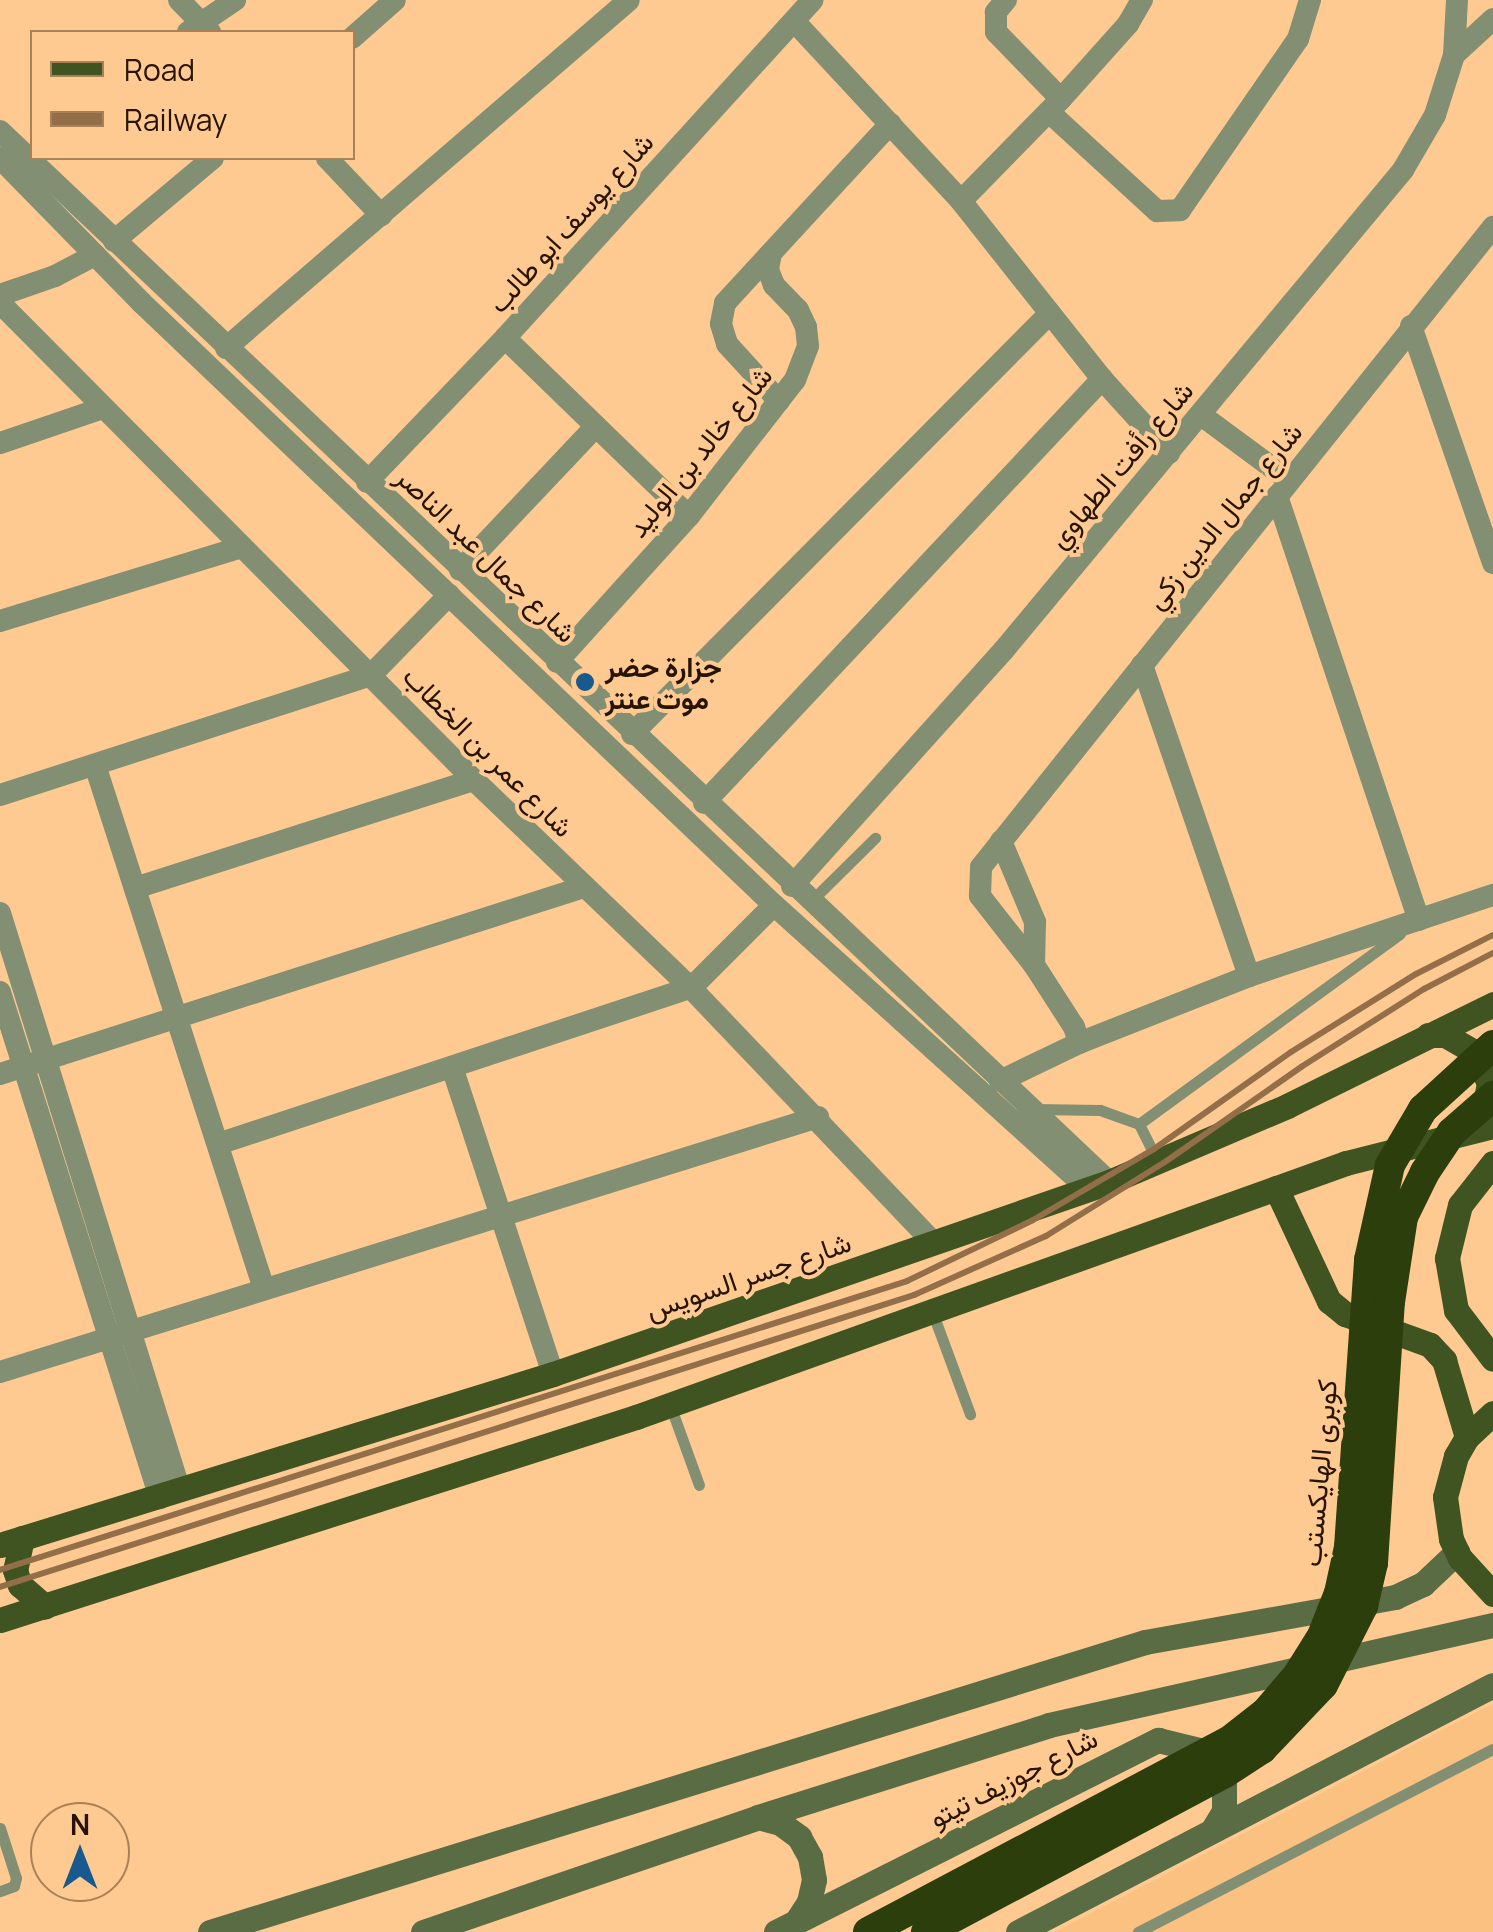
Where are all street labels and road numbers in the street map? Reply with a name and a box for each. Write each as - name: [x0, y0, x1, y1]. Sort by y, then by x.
- street label: شارع يوسف ابو طالب: [480, 125, 660, 319]
- street label: شارع خالد بن الوليد: [620, 359, 778, 543]
- street label: شارع رأفت الطهاوي: [1040, 374, 1200, 554]
- street label: شارع جمال الدين زكي: [1138, 415, 1308, 615]
- street label: شارع جمال عبد الناصر: [390, 459, 584, 649]
- street label: شارع عمر بن الخطاب: [397, 659, 581, 843]
- street label: شارع جسر السويس: [641, 1224, 855, 1326]
- street label: كوبرى الهايكستب: [1293, 1378, 1343, 1568]
- street label: شارع جوزيف تيتو: [923, 1720, 1103, 1834]

